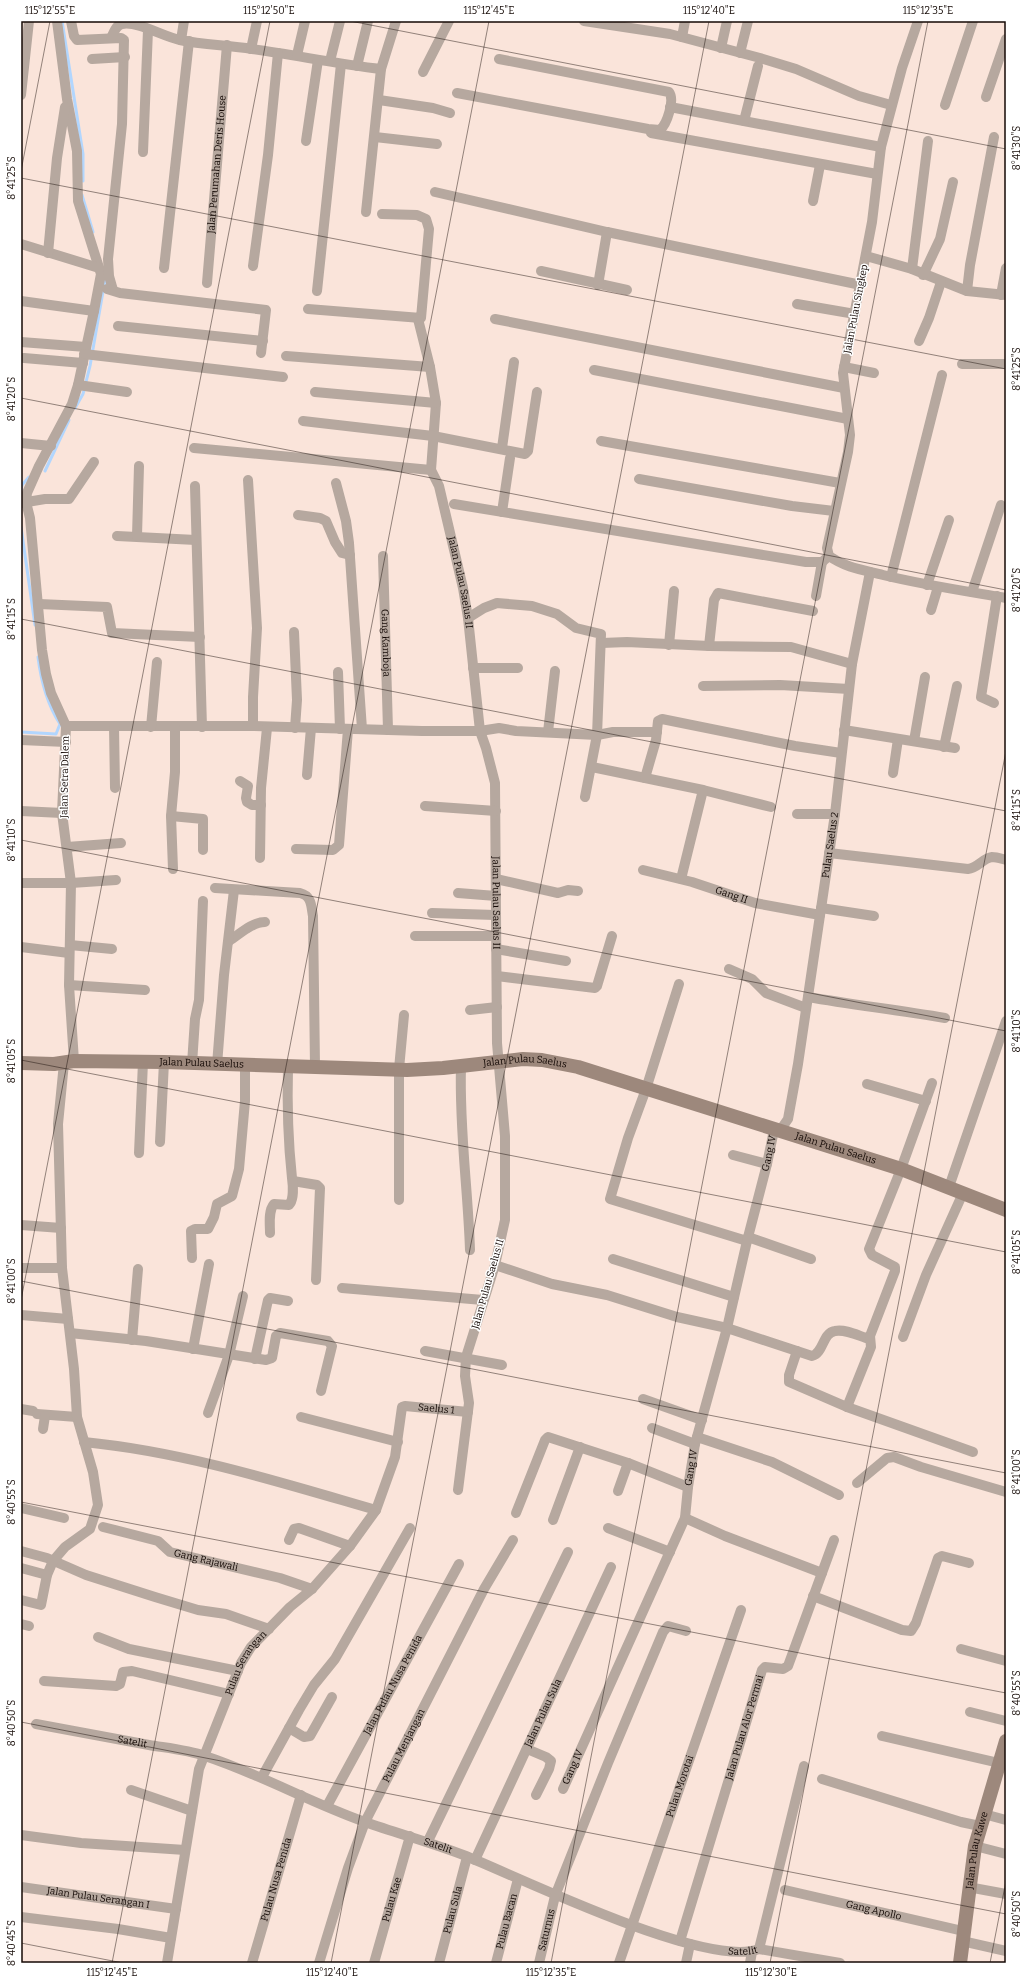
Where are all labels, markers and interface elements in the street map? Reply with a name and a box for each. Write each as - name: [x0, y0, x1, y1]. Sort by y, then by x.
- text: 115°12'55"E: [25, 5, 75, 17]
- text: 115°12'50"E: [243, 5, 295, 17]
- text: 115°12'45"E: [464, 5, 514, 17]
- text: 115°12'40"E: [683, 5, 735, 17]
- text: 115°12'35"E: [903, 5, 953, 17]
- street label: Jalan Perumahan Deris House: [205, 95, 229, 235]
- text: 8°41'30"S: [1011, 126, 1023, 170]
- text: 8°41'25"S: [6, 156, 18, 200]
- street label: Jalan Pulau Singkep: [841, 263, 871, 356]
- text: 8°41'25"S: [1011, 347, 1023, 391]
- text: 8°41'20"S: [6, 377, 18, 421]
- street label: Jalan Pulau Saelus II: [445, 535, 475, 629]
- text: 8°41'20"S: [1011, 568, 1023, 612]
- text: 8°41'15"S: [6, 598, 18, 640]
- street label: Gang Kamboja: [379, 609, 392, 678]
- street label: Jalan Setra Dalem: [58, 735, 72, 819]
- text: 8°41'15"S: [1011, 789, 1023, 831]
- street label: Pulau Saelus 2: [820, 811, 841, 879]
- text: 8°41'10"S: [6, 819, 18, 861]
- street label: Jalan Pulau Saelus II: [490, 855, 502, 950]
- street label: Gang II: [714, 884, 750, 906]
- text: 8°41'10"S: [1011, 1010, 1023, 1052]
- text: 8°41'05"S: [6, 1039, 18, 1083]
- street label: Jalan Pulau Saelus: [482, 1053, 568, 1071]
- street label: Jalan Pulau Saelus: [159, 1056, 244, 1071]
- street label: Jalan Pulau Saelus: [793, 1130, 878, 1167]
- street label: Gang IV: [759, 1134, 779, 1173]
- text: 8°41'05"S: [1011, 1230, 1023, 1274]
- street label: Jalan Pulau Saelus II: [469, 1237, 507, 1331]
- text: 8°41'00"S: [6, 1258, 18, 1304]
- street label: Saelus 1: [417, 1401, 455, 1417]
- street label: Gang IV: [682, 1448, 700, 1487]
- text: 8°41'00"S: [1011, 1449, 1023, 1495]
- text: 8°40'55"S: [6, 1479, 18, 1525]
- street label: Gang Rajawali: [173, 1547, 239, 1574]
- street label: Pulau Serangan: [223, 1628, 270, 1697]
- street label: Jalan Pulau Nusa Penida: [361, 1632, 425, 1738]
- text: 8°40'55"S: [1011, 1670, 1023, 1716]
- street label: Jalan Pulau Alor Permai: [723, 1674, 766, 1783]
- street label: Jalan Pulau Sula: [522, 1677, 564, 1750]
- text: 8°40'50"S: [6, 1700, 18, 1746]
- street label: Pulau Menjangan: [380, 1706, 428, 1784]
- street label: Satelit: [117, 1733, 148, 1751]
- street label: Gang IV: [560, 1748, 586, 1786]
- street label: Pulau Morotai: [664, 1754, 696, 1819]
- street label: Jalan Pulau Kawe: [963, 1810, 991, 1891]
- street label: Satelit: [422, 1835, 454, 1857]
- street label: Pulau Nusa Penida: [258, 1836, 294, 1923]
- street label: Pulau Kae: [380, 1876, 404, 1923]
- street label: Pulau Sula: [441, 1884, 465, 1935]
- street label: Jalan Pulau Serangan I: [45, 1885, 151, 1911]
- text: 8°40'50"S: [1011, 1891, 1023, 1937]
- street label: Pulau Bacan: [494, 1892, 520, 1950]
- street label: Gang Apollo: [845, 1898, 903, 1923]
- street label: Saturnus: [536, 1908, 558, 1952]
- text: 8°40'45"S: [6, 1920, 18, 1966]
- street label: Satelit: [727, 1944, 759, 1958]
- text: 115°12'45"E: [87, 1967, 137, 1979]
- text: 115°12'40"E: [306, 1967, 358, 1979]
- text: 115°12'35"E: [526, 1967, 576, 1979]
- text: 115°12'30"E: [745, 1967, 797, 1979]

